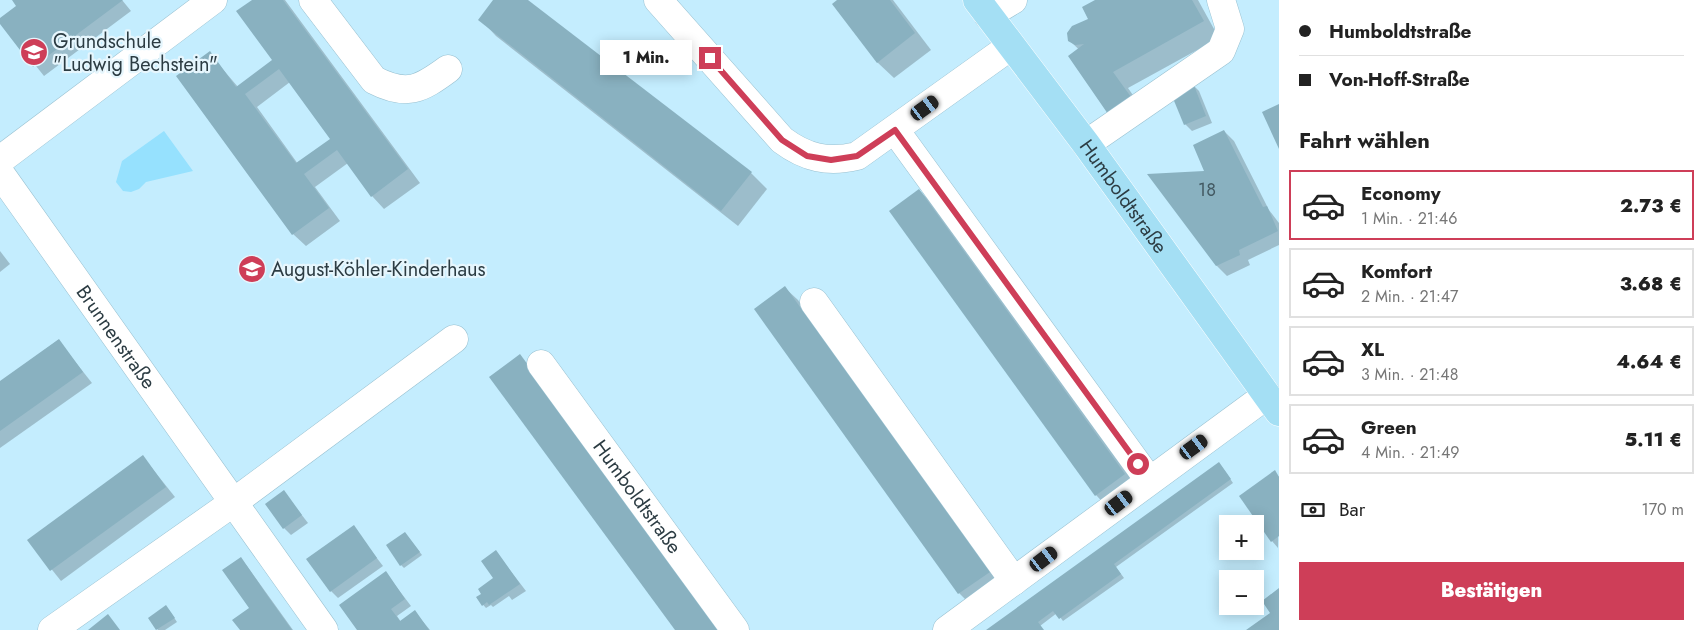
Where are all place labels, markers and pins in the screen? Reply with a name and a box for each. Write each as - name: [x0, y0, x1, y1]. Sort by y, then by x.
- place label: Grundschule "Ludwig Bechstein": [53, 27, 218, 79]
- school or university icon: Grundschule "Ludwig Bechstein": [19, 37, 49, 67]
- school or university icon: August-Köhler-Kinderhaus: [237, 254, 267, 284]
- place label: August-Köhler-Kinderhaus: [271, 255, 486, 284]

